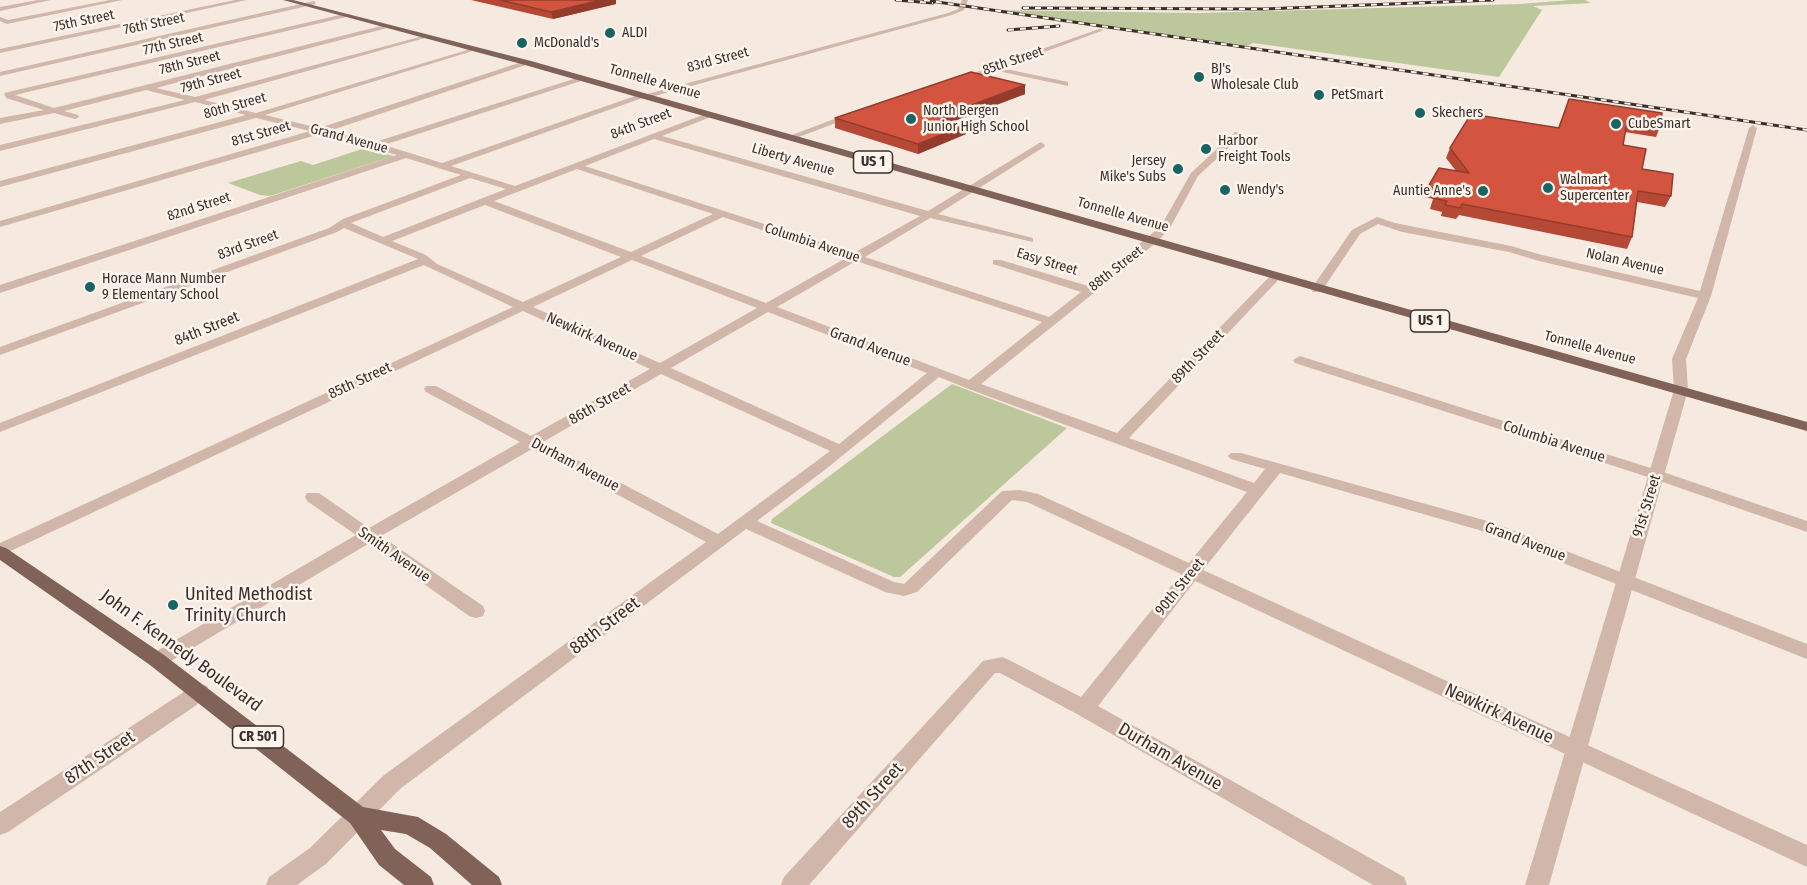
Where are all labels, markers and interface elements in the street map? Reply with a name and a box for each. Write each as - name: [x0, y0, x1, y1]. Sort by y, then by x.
- street label: 75th Street: [52, 6, 116, 36]
- street label: 76th Street: [122, 9, 186, 39]
- place label: ALDI: [622, 25, 647, 41]
- marker: ALDI: [603, 26, 617, 40]
- street label: 77th Street: [141, 29, 205, 59]
- place label: McDonald's: [534, 35, 599, 51]
- marker: McDonald's: [515, 36, 529, 50]
- street label: 85th Street: [980, 43, 1046, 79]
- street label: 83rd Street: [685, 44, 751, 76]
- street label: 78th Street: [158, 47, 222, 79]
- street label: Tonnelle Avenue: [607, 61, 703, 103]
- place label: BJ's Wholesale Club: [1211, 61, 1299, 94]
- street label: 79th Street: [179, 65, 243, 97]
- marker: BJ's Wholesale Club: [1192, 70, 1206, 84]
- place label: PetSmart: [1331, 87, 1383, 103]
- marker: PetSmart: [1312, 88, 1326, 102]
- street label: 80th Street: [202, 89, 268, 123]
- place label: North Bergen Junior High School: [923, 103, 1029, 136]
- street label: 84th Street: [608, 105, 674, 143]
- place label: Skechers: [1432, 105, 1483, 121]
- marker: Skechers: [1413, 106, 1427, 120]
- marker: North Bergen Junior High School: [904, 112, 918, 126]
- place label: CubeSmart: [1628, 116, 1691, 132]
- marker: CubeSmart: [1609, 117, 1623, 131]
- street label: 81st Street: [230, 118, 292, 150]
- street label: Grand Avenue: [308, 121, 390, 157]
- place label: Harbor Freight Tools: [1218, 133, 1291, 166]
- street label: Liberty Avenue: [750, 140, 836, 180]
- marker: Harbor Freight Tools: [1199, 142, 1213, 156]
- road number: US 1: [854, 151, 892, 173]
- place label: Jersey Mike's Subs: [1100, 153, 1166, 186]
- marker: Jersey Mike's Subs: [1171, 162, 1185, 176]
- place label: Walmart Supercenter: [1560, 172, 1629, 204]
- marker: Walmart Supercenter: [1541, 181, 1555, 195]
- place label: Wendy's: [1237, 182, 1284, 198]
- marker: Wendy's: [1218, 183, 1232, 197]
- place label: Auntie Anne's: [1393, 183, 1471, 199]
- marker: Auntie Anne's: [1476, 184, 1490, 198]
- street label: 82nd Street: [165, 189, 233, 225]
- street label: Tonnelle Avenue: [1075, 194, 1171, 236]
- street label: Columbia Avenue: [762, 220, 862, 266]
- street label: 83rd Street: [216, 226, 280, 264]
- street label: 88th Street: [1086, 243, 1146, 295]
- street label: Easy Street: [1014, 245, 1080, 279]
- street label: Nolan Avenue: [1585, 245, 1665, 279]
- place label: Horace Mann Number 9 Elementary School: [102, 271, 226, 304]
- marker: Horace Mann Number 9 Elementary School: [83, 280, 97, 294]
- street label: 84th Street: [172, 308, 242, 350]
- street label: Newkirk Avenue: [544, 309, 640, 365]
- road number: US 1: [1410, 310, 1450, 332]
- street label: Grand Avenue: [827, 323, 913, 371]
- street label: 89th Street: [1168, 326, 1228, 388]
- street label: Tonnelle Avenue: [1542, 328, 1638, 368]
- street label: 85th Street: [326, 359, 394, 403]
- street label: 86th Street: [566, 379, 634, 429]
- street label: Columbia Avenue: [1501, 417, 1607, 467]
- street label: Durham Avenue: [528, 434, 622, 496]
- street label: 91st Street: [1629, 472, 1665, 540]
- street label: Grand Avenue: [1482, 518, 1568, 566]
- street label: Smith Avenue: [354, 523, 434, 587]
- street label: 90th Street: [1152, 555, 1208, 619]
- place label: United Methodist Trinity Church: [185, 584, 312, 626]
- street label: John F. Kennedy Boulevard: [96, 585, 266, 717]
- street label: 88th Street: [566, 593, 644, 659]
- marker: United Methodist Trinity Church: [166, 598, 180, 612]
- street label: Newkirk Avenue: [1441, 679, 1557, 749]
- street label: Durham Avenue: [1114, 718, 1226, 796]
- road number: CR 501: [232, 726, 284, 748]
- street label: 87th Street: [61, 727, 139, 789]
- street label: 89th Street: [838, 759, 908, 833]

